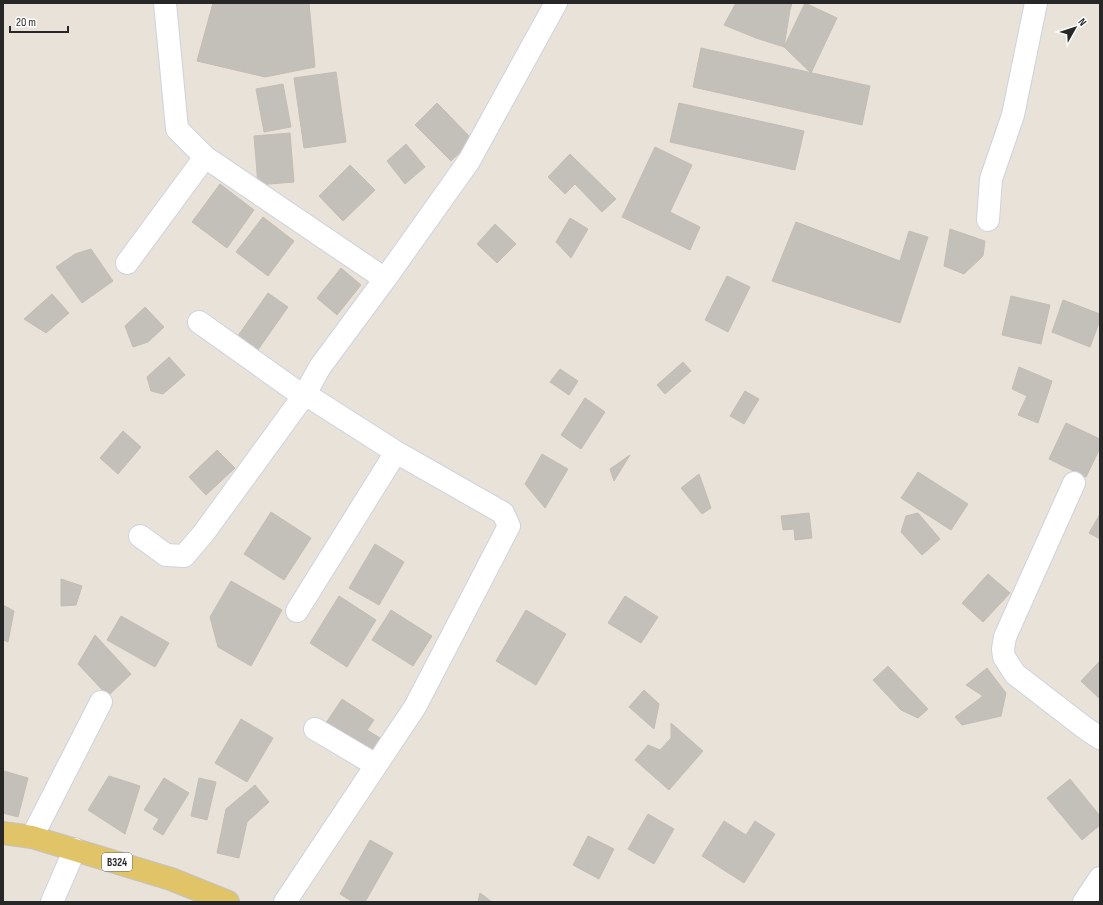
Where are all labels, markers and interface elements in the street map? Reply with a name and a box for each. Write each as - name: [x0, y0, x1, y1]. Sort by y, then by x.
- scale bar: [10, 8, 68, 34]
- north arrow: [1055, 8, 1095, 48]
- text: 20 m: [16, 15, 36, 30]
- text: N: [1075, 16, 1089, 28]
- road number: B324: [102, 853, 132, 871]

